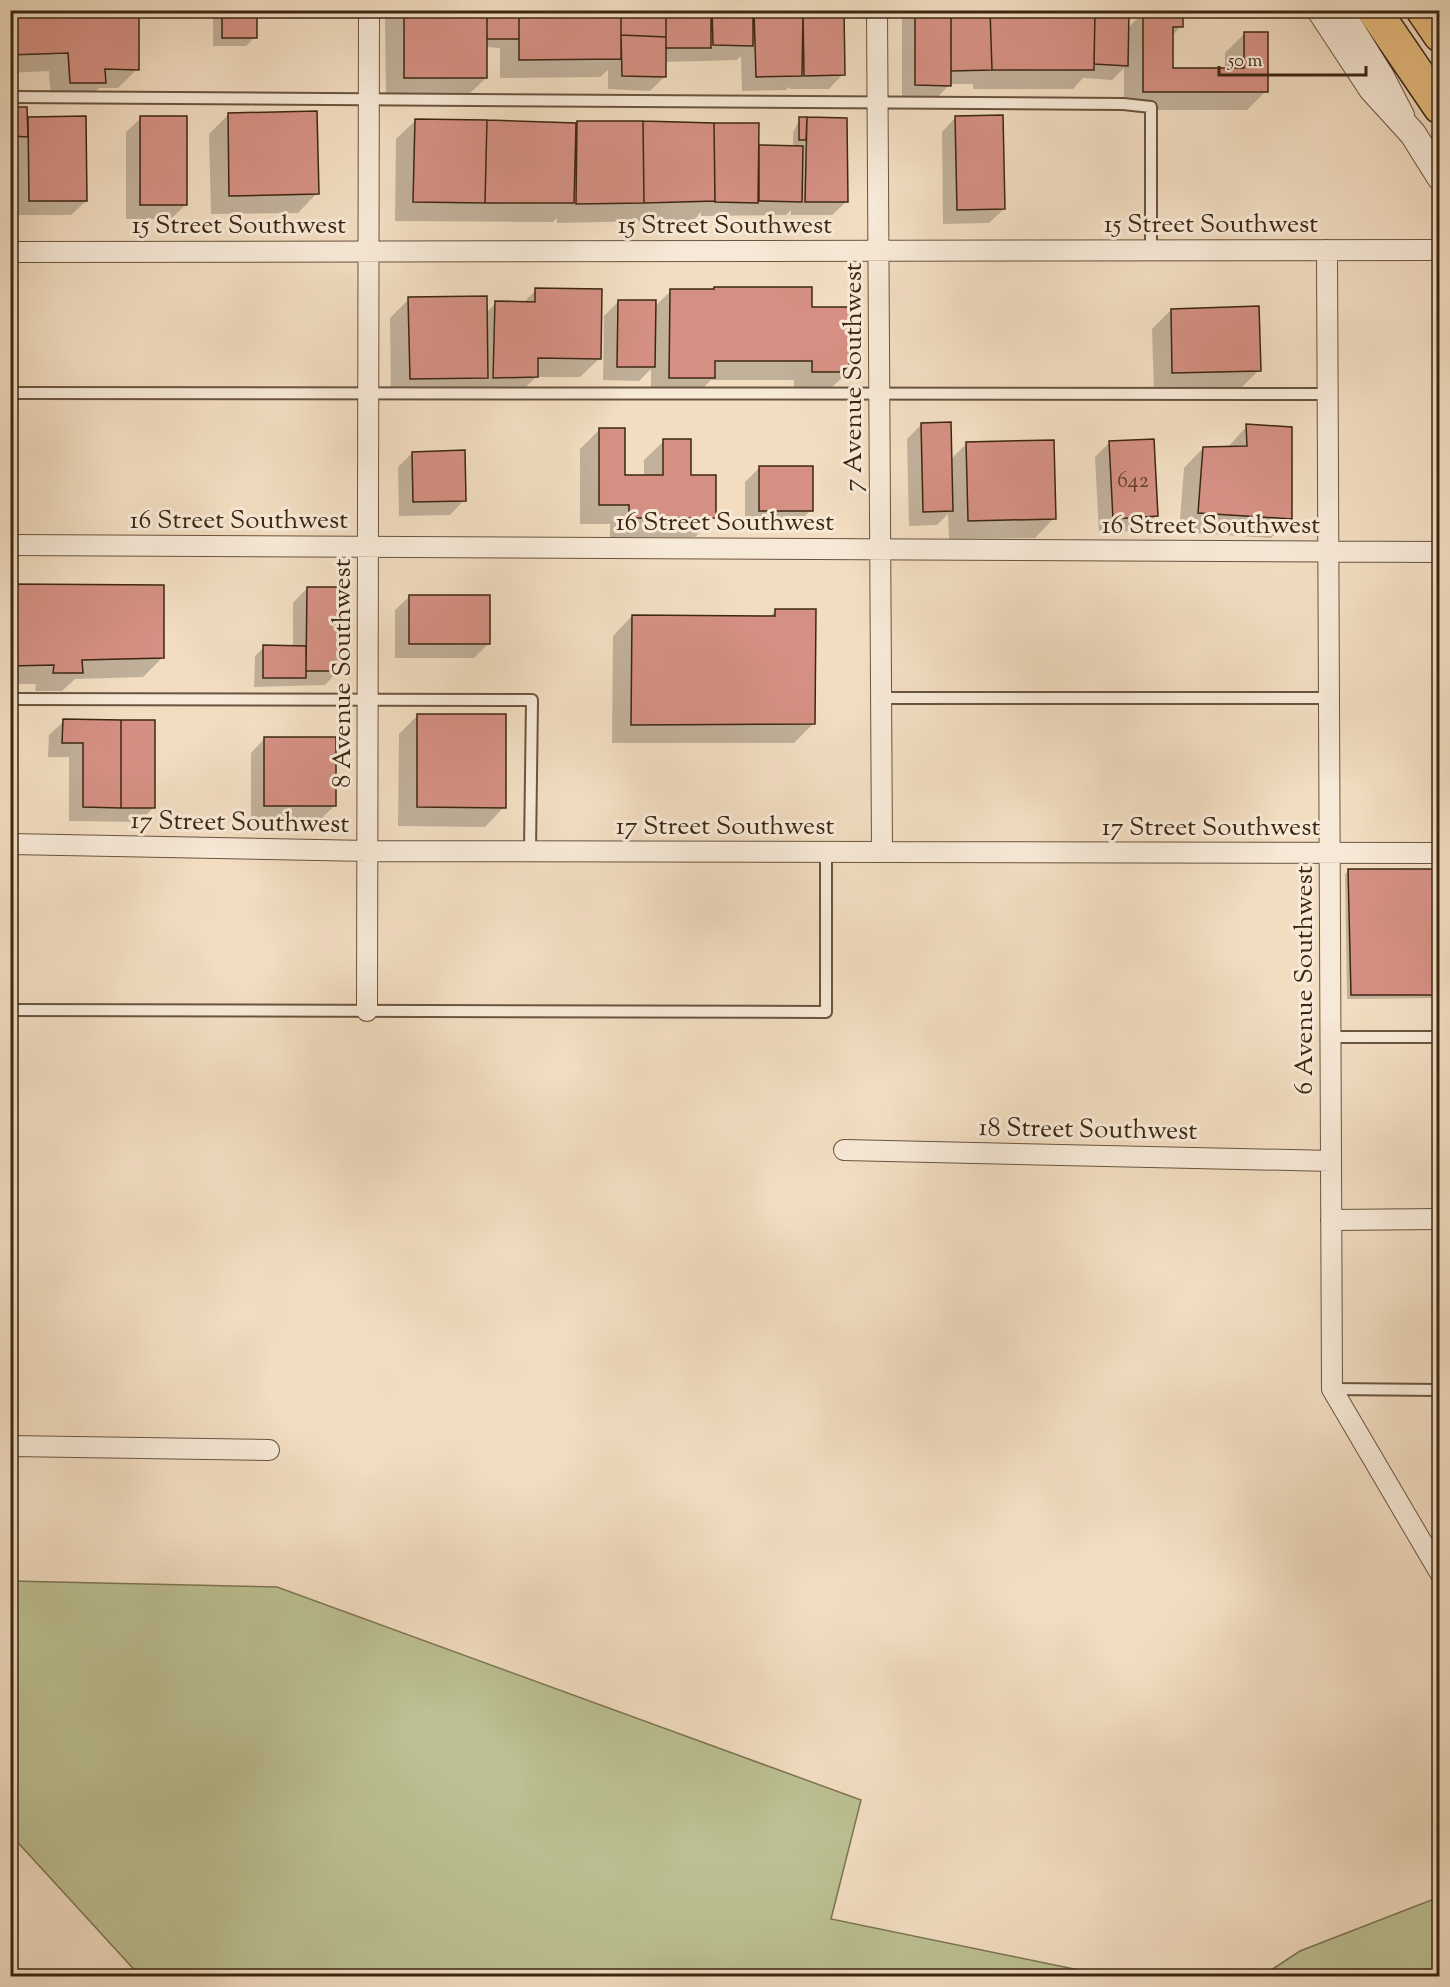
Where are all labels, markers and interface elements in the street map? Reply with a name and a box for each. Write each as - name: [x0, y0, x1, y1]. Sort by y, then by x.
- scale bar: [1219, 39, 1366, 77]
- text: 50 m: [1227, 49, 1263, 75]
- street label: 15 Street Southwest: [1104, 207, 1318, 244]
- street label: 15 Street Southwest: [132, 208, 346, 245]
- street label: 15 Street Southwest: [618, 208, 832, 245]
- street label: 7 Avenue Southwest: [836, 262, 873, 492]
- house number: 642: [1117, 466, 1149, 498]
- street label: 16 Street Southwest: [130, 503, 348, 540]
- street label: 16 Street Southwest: [616, 505, 834, 542]
- street label: 16 Street Southwest: [1102, 508, 1320, 545]
- street label: 8 Avenue Southwest: [325, 558, 362, 788]
- street label: 17 Street Southwest: [130, 803, 350, 844]
- street label: 17 Street Southwest: [616, 809, 834, 846]
- street label: 17 Street Southwest: [1102, 810, 1320, 847]
- street label: 6 Avenue Southwest: [1287, 865, 1324, 1095]
- street label: 18 Street Southwest: [978, 1110, 1198, 1151]

